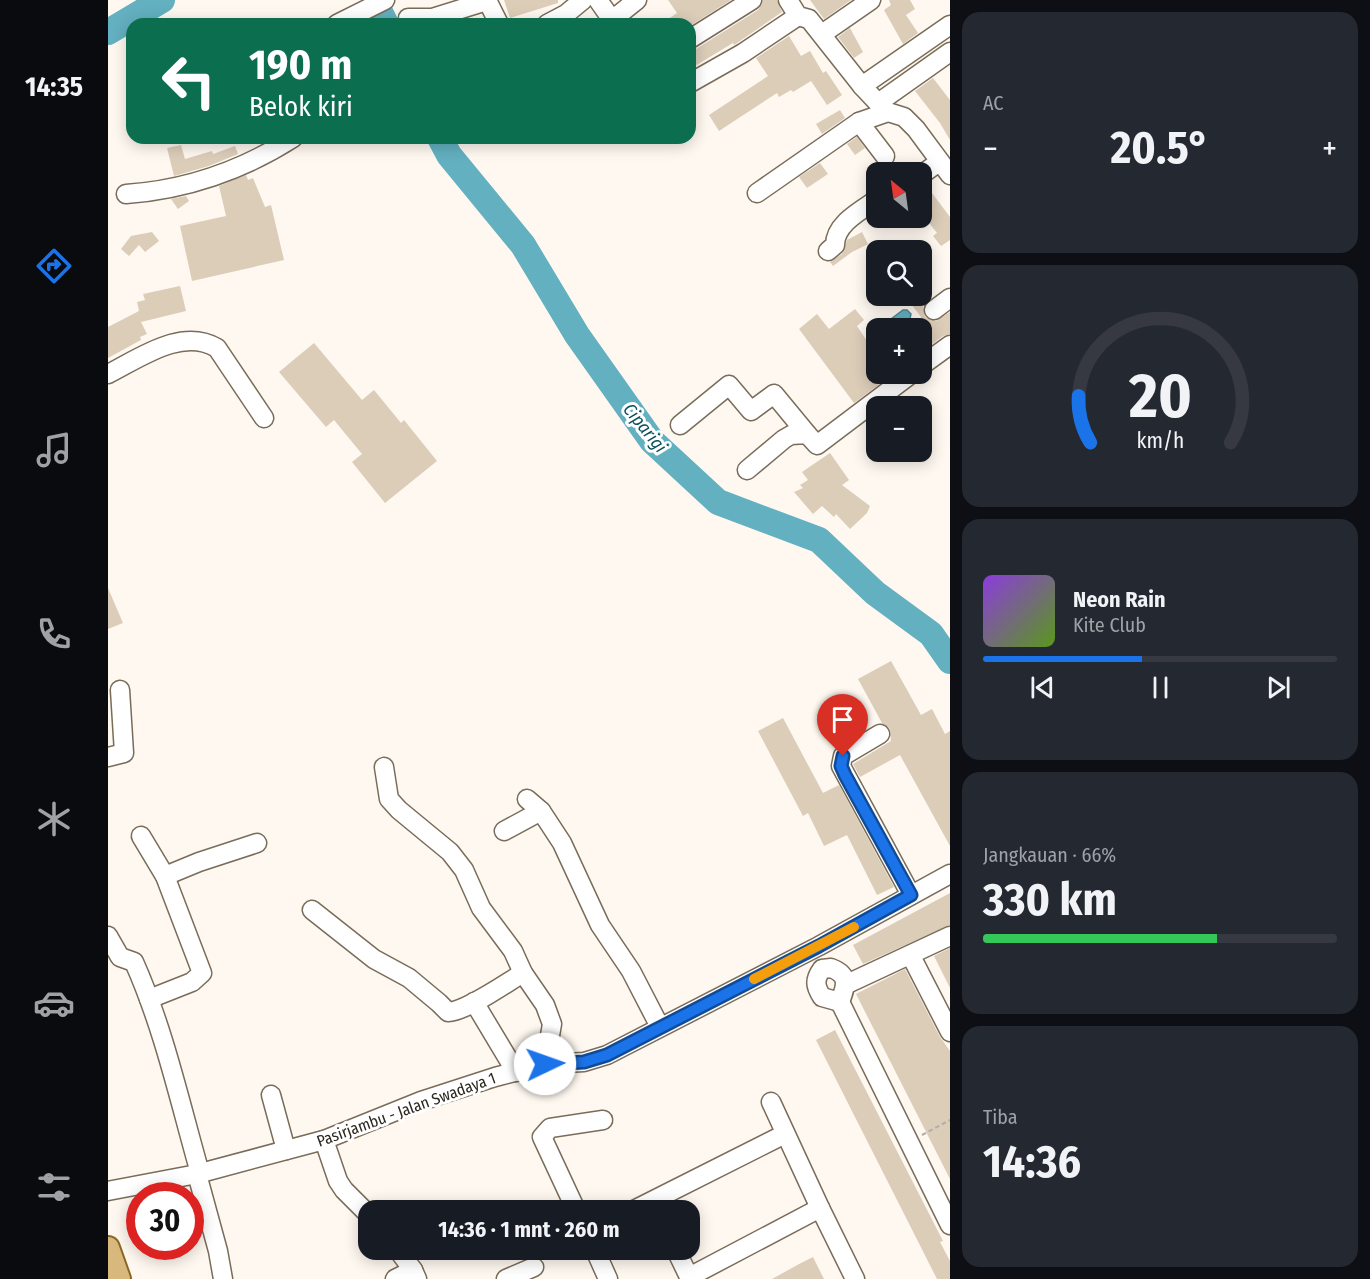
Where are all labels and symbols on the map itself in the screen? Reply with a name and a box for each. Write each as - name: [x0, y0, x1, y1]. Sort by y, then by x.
- north arrow: [866, 162, 932, 228]
- water label: Ciparigi: [618, 399, 672, 458]
- pin: [817, 694, 868, 756]
- position arrow: [513, 1032, 577, 1096]
- street label: Pasirjambu - Jalan Swadaya 1: [314, 1068, 498, 1151]
- speed limit sign: 30: [126, 1182, 204, 1260]

